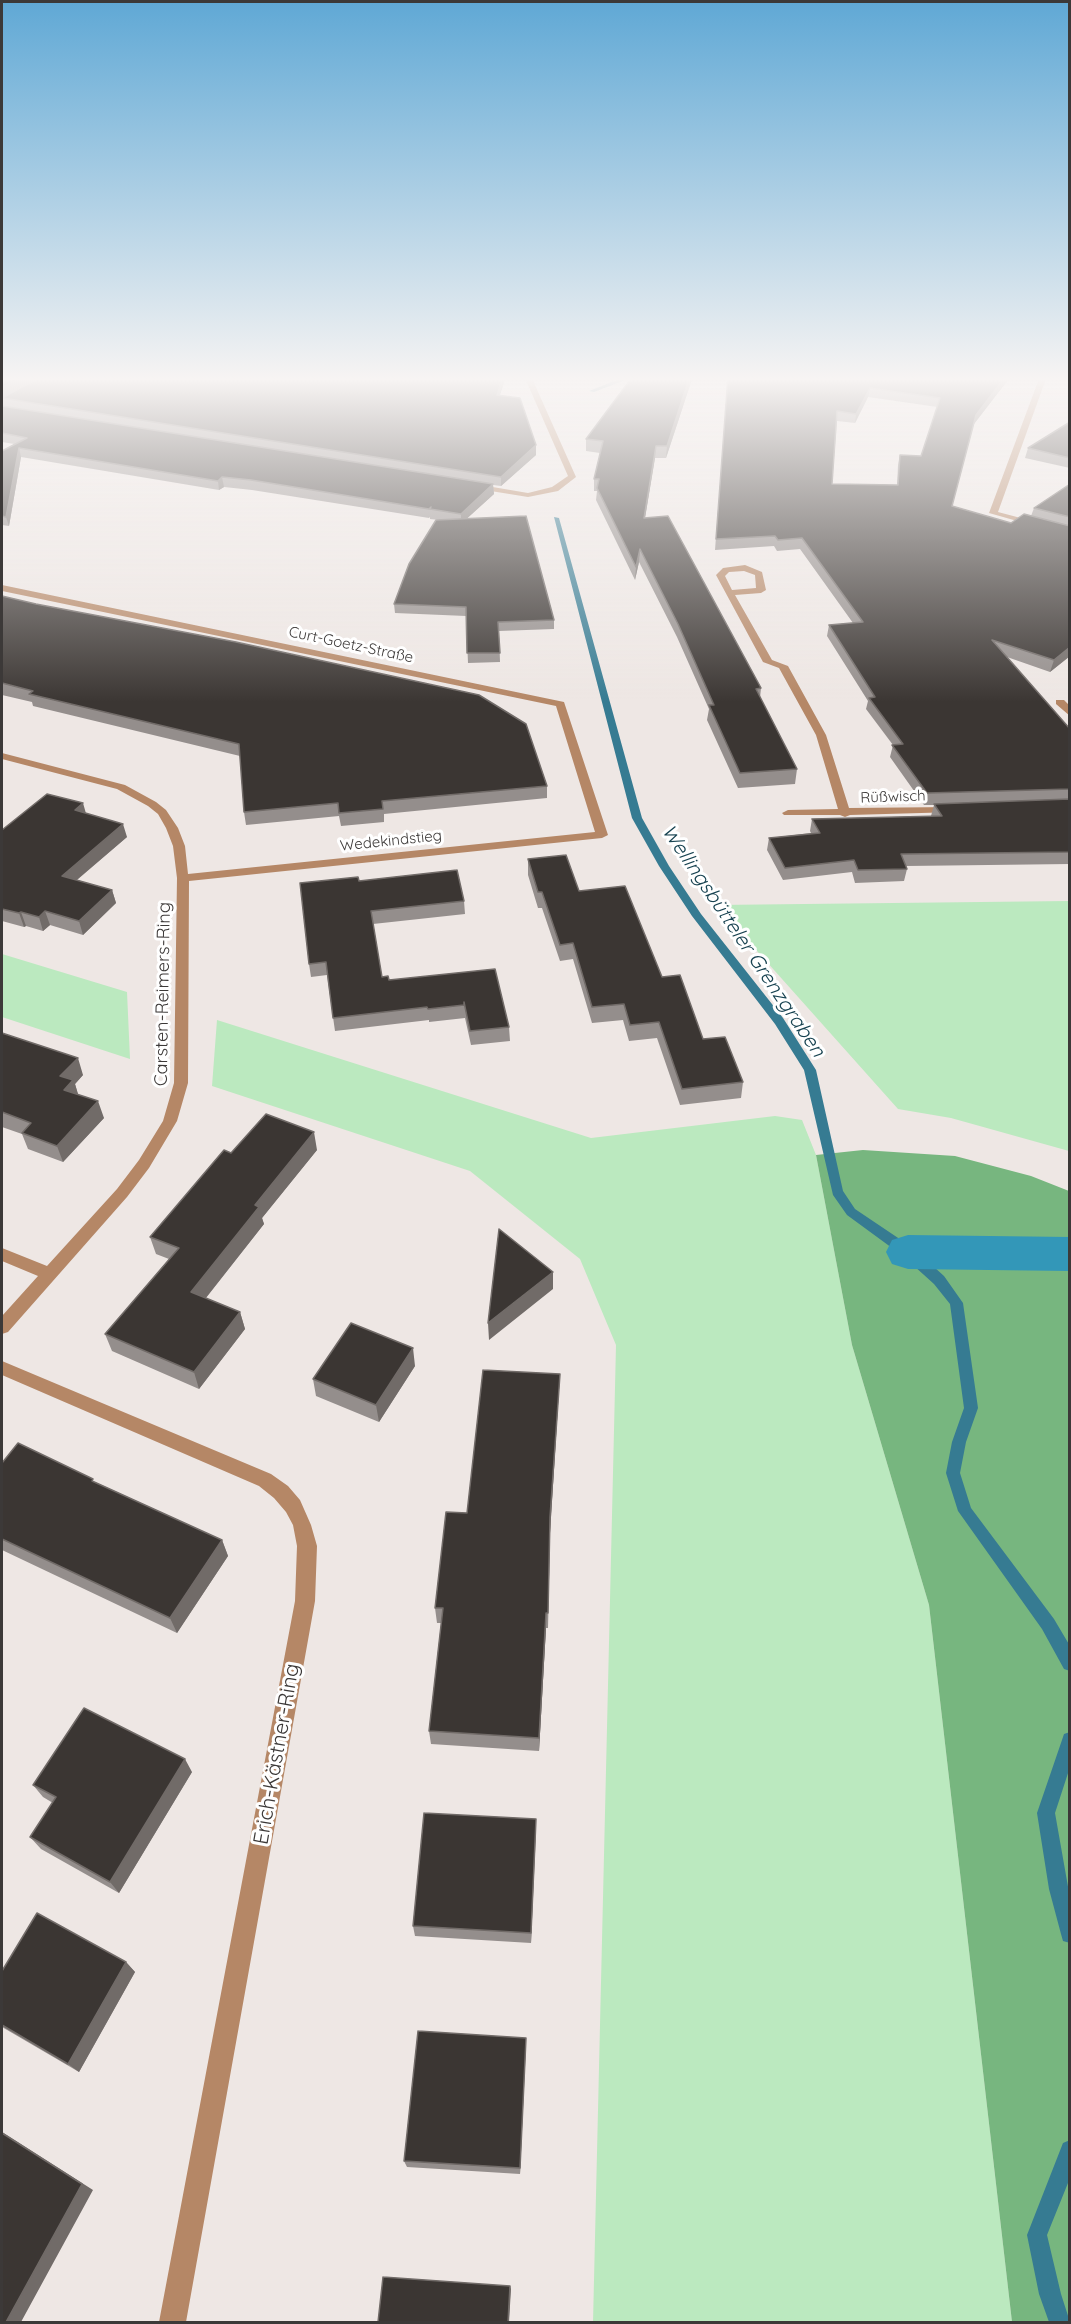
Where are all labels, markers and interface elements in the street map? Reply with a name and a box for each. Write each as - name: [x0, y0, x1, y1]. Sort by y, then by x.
- street label: Curt-Goetz-Straße: [287, 623, 415, 667]
- street label: Rüßwisch: [860, 787, 926, 807]
- water label: Wellingsbütteler Grenzgraben: [656, 820, 830, 1062]
- street label: Wedekindstieg: [339, 827, 443, 855]
- street label: Carsten-Reimers-Ring: [151, 902, 175, 1086]
- street label: Erich-Kästner-Ring: [249, 1661, 305, 1847]

